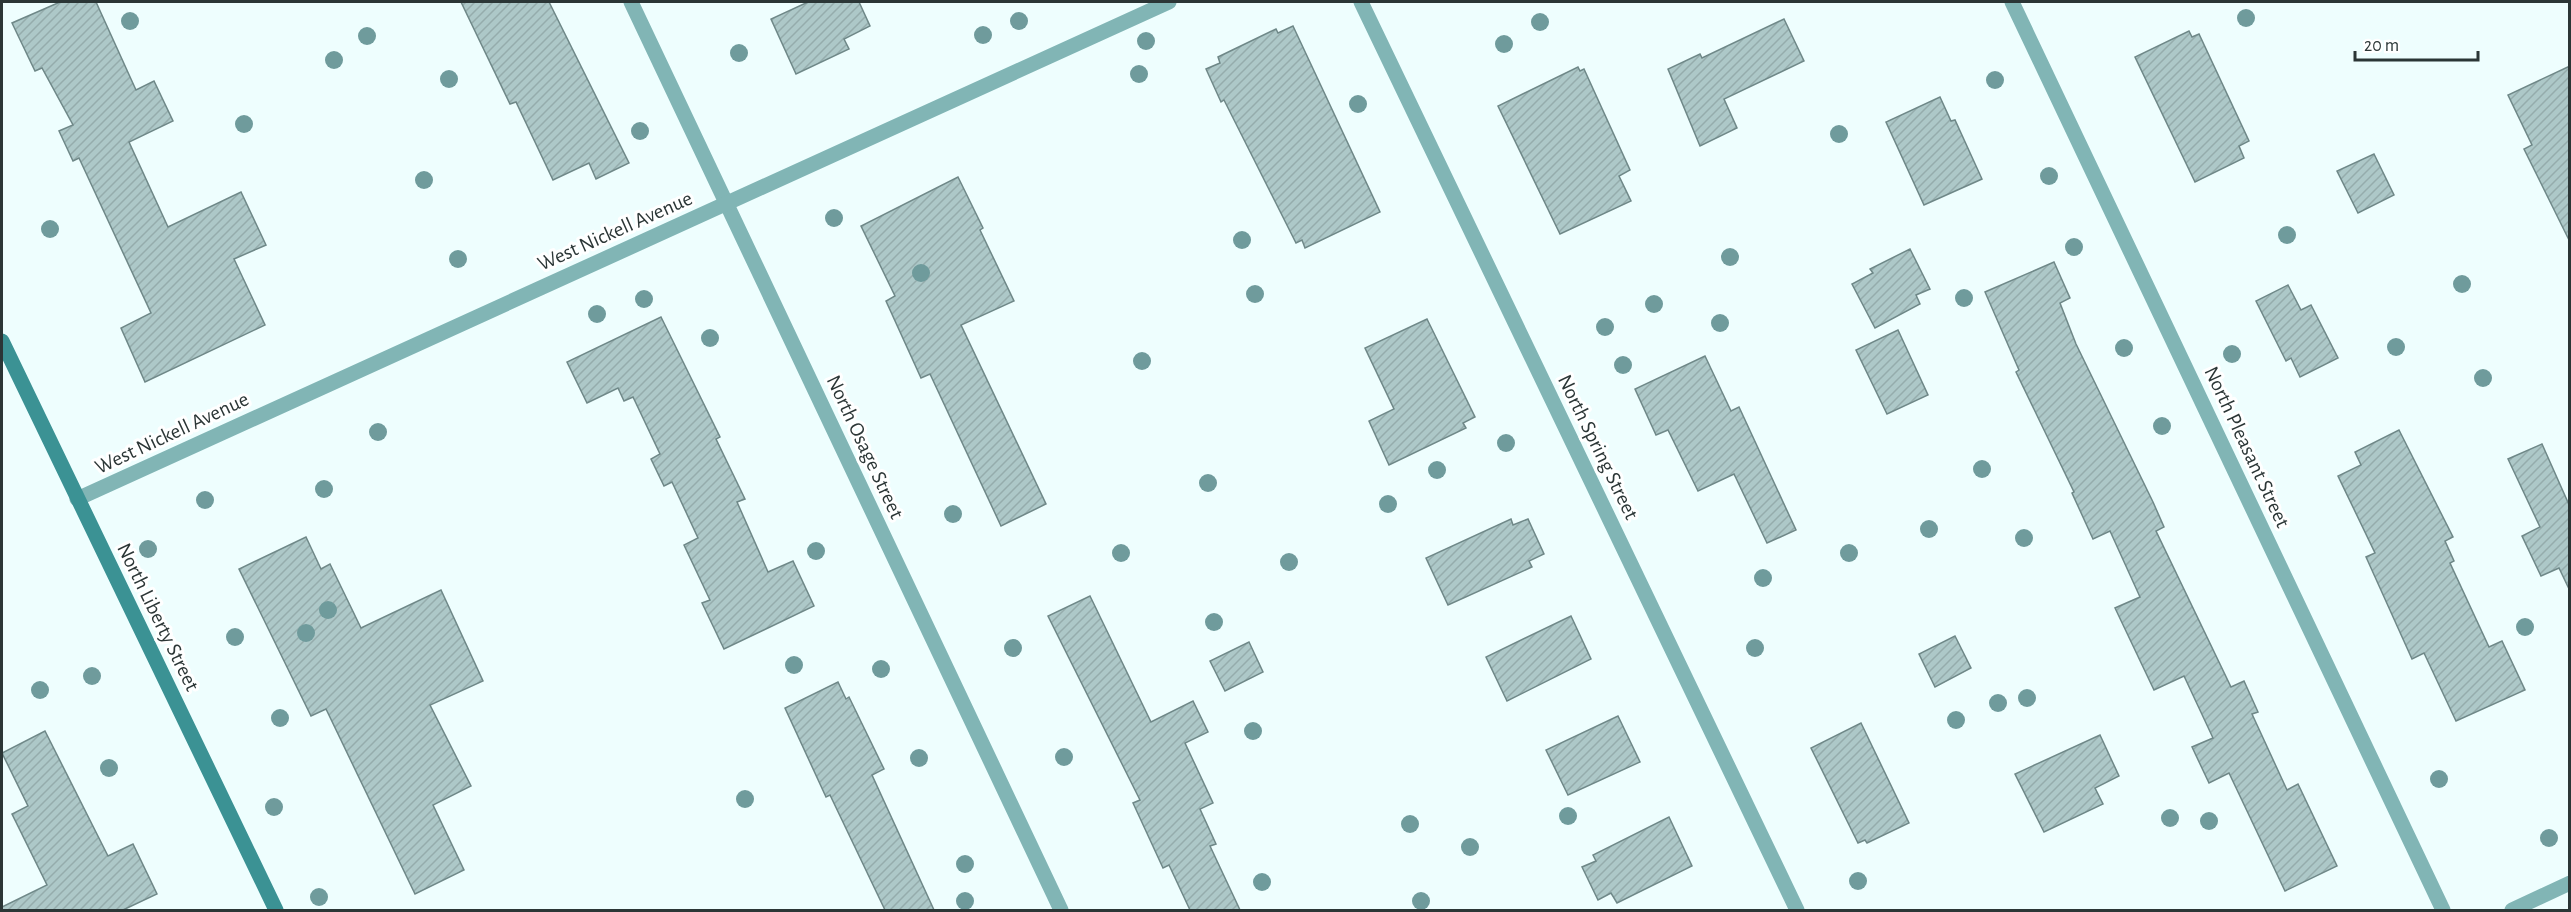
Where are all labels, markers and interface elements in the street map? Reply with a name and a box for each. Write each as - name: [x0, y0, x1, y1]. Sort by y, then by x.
- scale bar: [2355, 24, 2478, 62]
- text: 20 m: [2364, 37, 2399, 55]
- street label: West Nickell Avenue: [534, 187, 696, 275]
- street label: North Pleasant Street: [2200, 363, 2294, 531]
- street label: North Spring Street: [1554, 371, 1642, 523]
- street label: North Osage Street: [823, 372, 908, 522]
- street label: West Nickell Avenue: [92, 388, 252, 478]
- street label: North Liberty Street: [113, 540, 203, 694]

